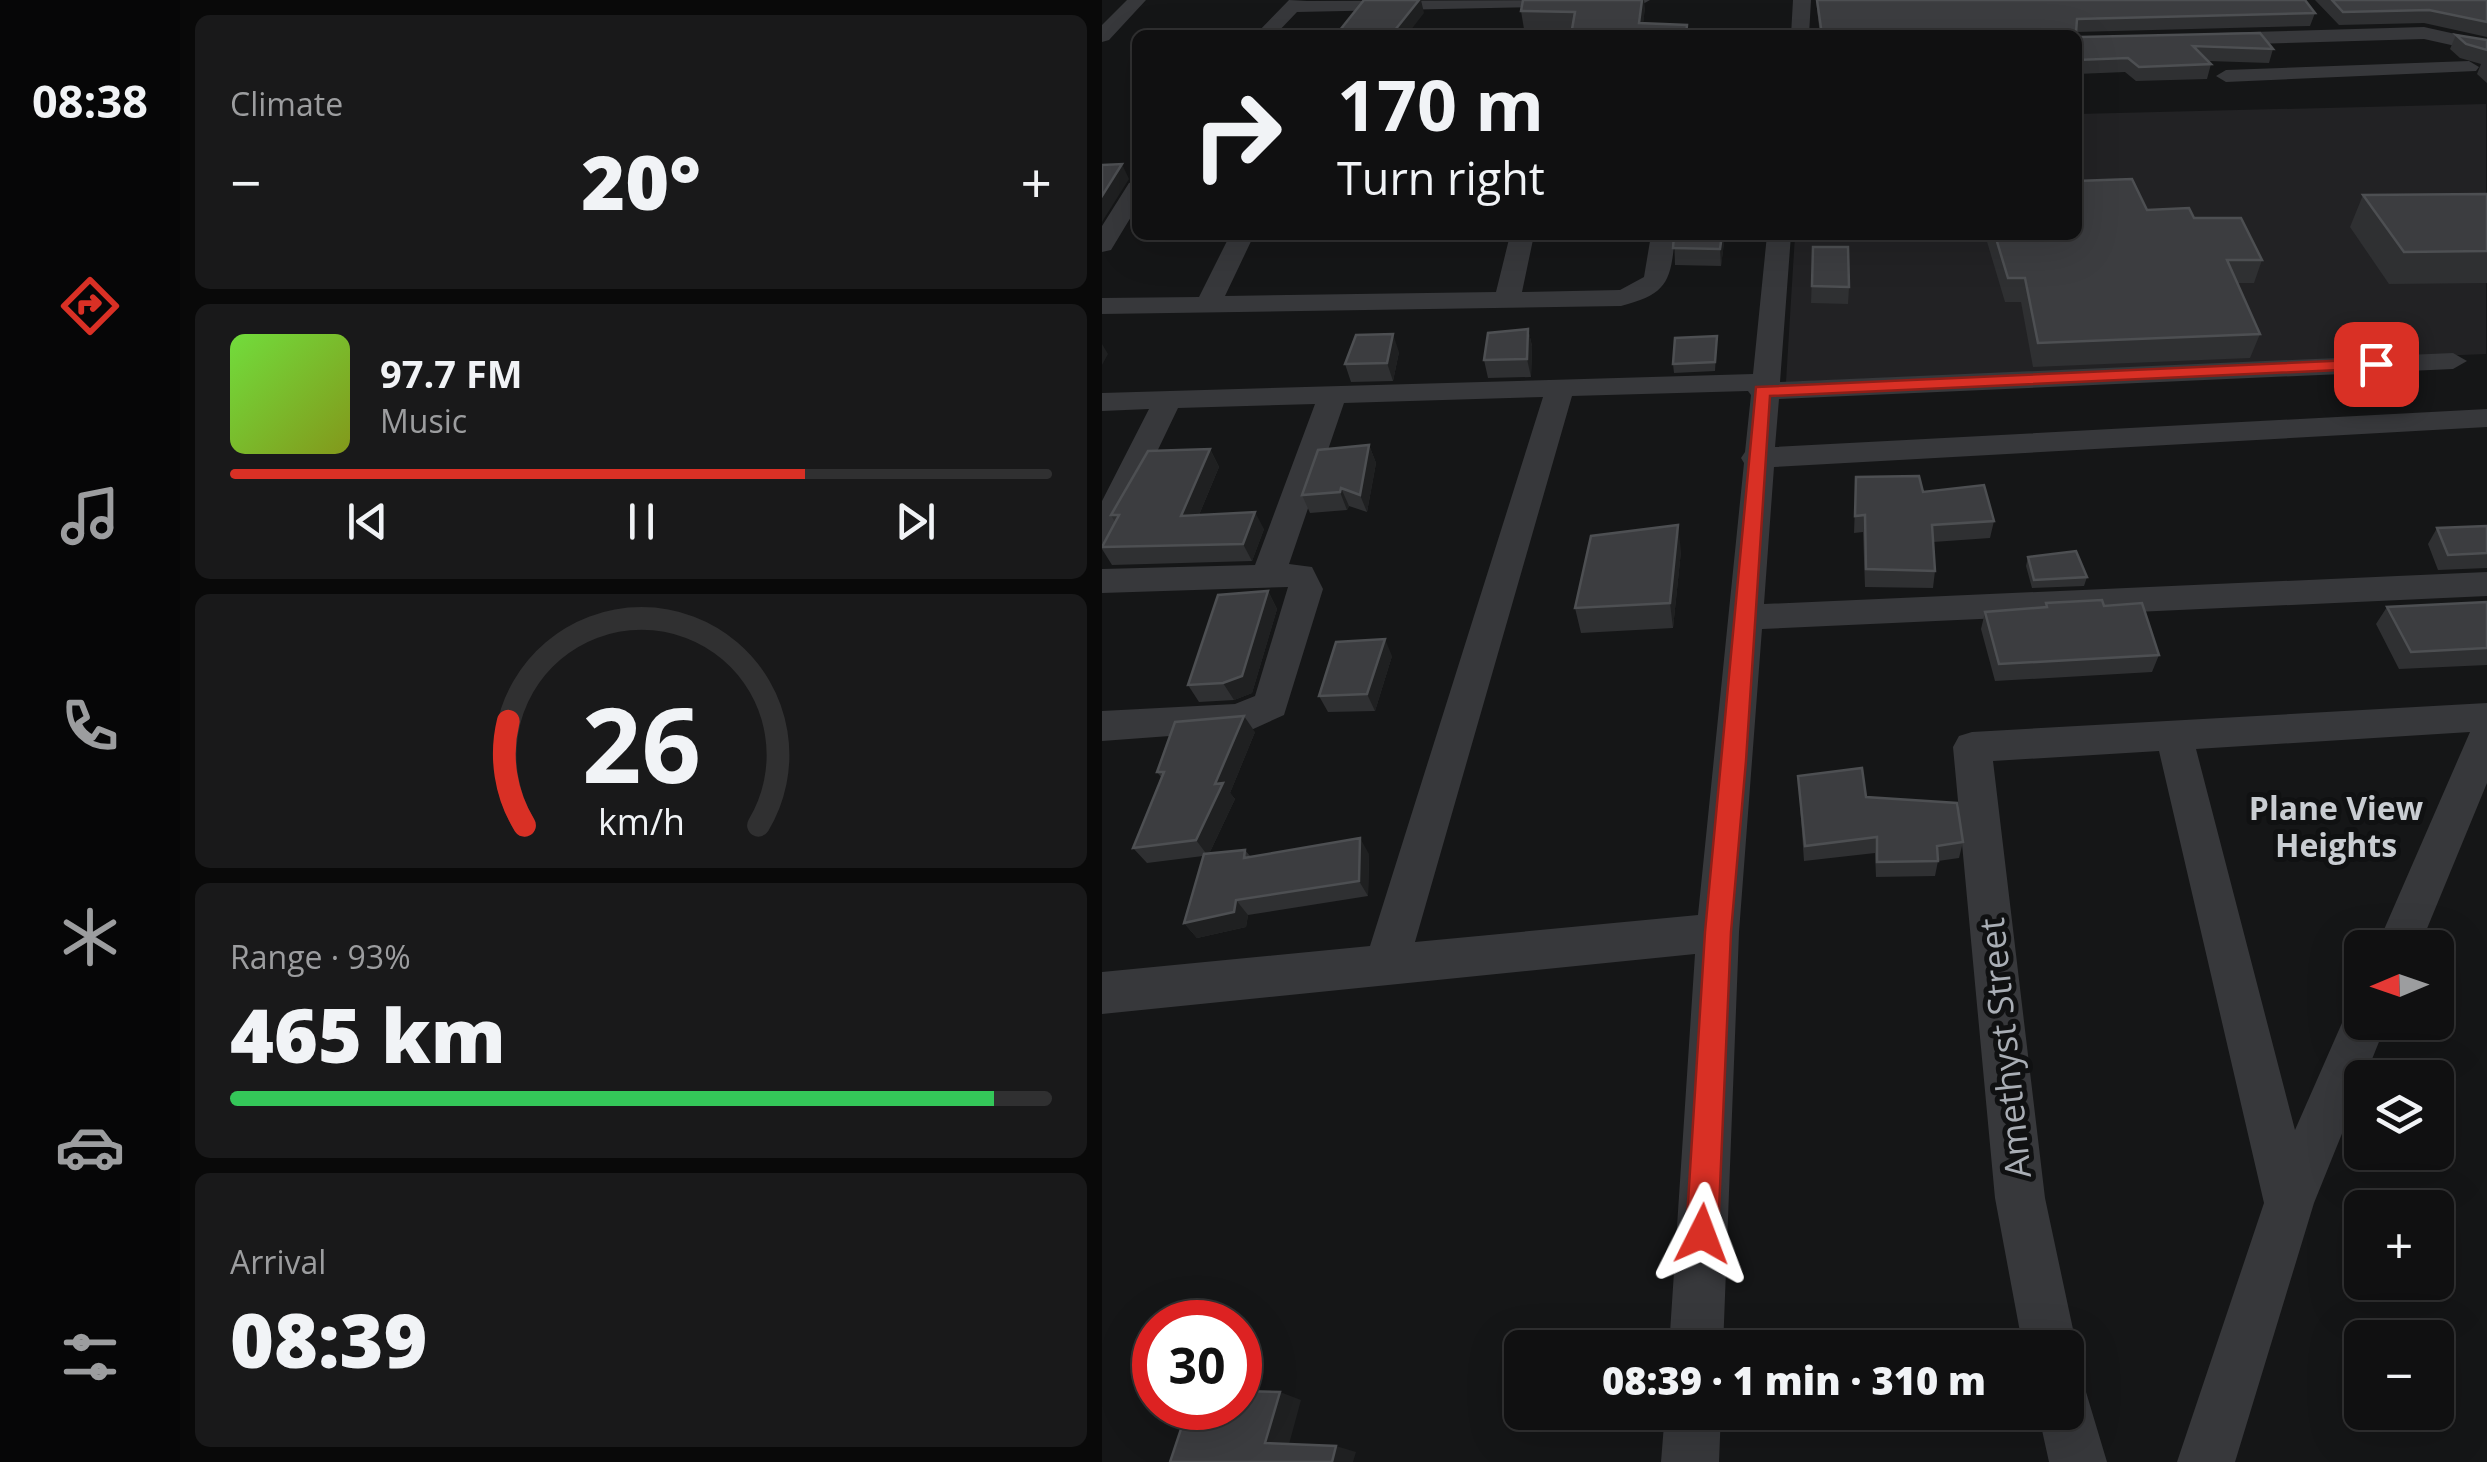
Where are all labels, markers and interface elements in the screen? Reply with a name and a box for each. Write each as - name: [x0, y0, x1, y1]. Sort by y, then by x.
- text: 170 m: [1337, 56, 1544, 152]
- text: 08:38: [32, 70, 148, 131]
- icon: right: [1172, 70, 1302, 200]
- text: Climate: [230, 82, 343, 125]
- text: 20°: [581, 130, 701, 232]
- text: −: [230, 144, 261, 219]
- text: +: [1021, 144, 1052, 219]
- text: Turn right: [1337, 147, 1545, 208]
- icon: directions: [55, 271, 125, 341]
- pin: [2334, 322, 2419, 407]
- icon: arrive: [2349, 337, 2404, 392]
- text: 97.7 FM: [380, 347, 523, 399]
- text: Music: [380, 399, 467, 442]
- icon: music: [55, 481, 125, 551]
- icon: previous: [340, 494, 395, 549]
- icon: pause: [614, 494, 669, 549]
- icon: next: [888, 494, 943, 549]
- text: 26: [582, 672, 700, 813]
- icon: phone: [55, 691, 125, 761]
- district label: Plane View Heights: [2249, 786, 2424, 866]
- text: km/h: [598, 797, 684, 845]
- icon: climate: [55, 902, 125, 972]
- street label: Amethyst Street: [1967, 915, 2041, 1181]
- north arrow: [2344, 930, 2454, 1040]
- map controls: [2344, 930, 2454, 1430]
- text: Range · 93%: [230, 935, 411, 978]
- text: 465 km: [230, 983, 506, 1085]
- button: layers: [2344, 1060, 2454, 1170]
- icon: car: [55, 1112, 125, 1182]
- position arrow: [1650, 1182, 1754, 1286]
- button: +: [2344, 1190, 2454, 1300]
- text: Arrival: [230, 1240, 326, 1283]
- text: 08:39: [230, 1288, 427, 1390]
- speed limit sign: 30: [1132, 1300, 1262, 1430]
- button: −: [2344, 1320, 2454, 1430]
- icon: filters: [55, 1322, 125, 1392]
- text: 08:39 · 1 min · 310 m: [1602, 1354, 1986, 1406]

